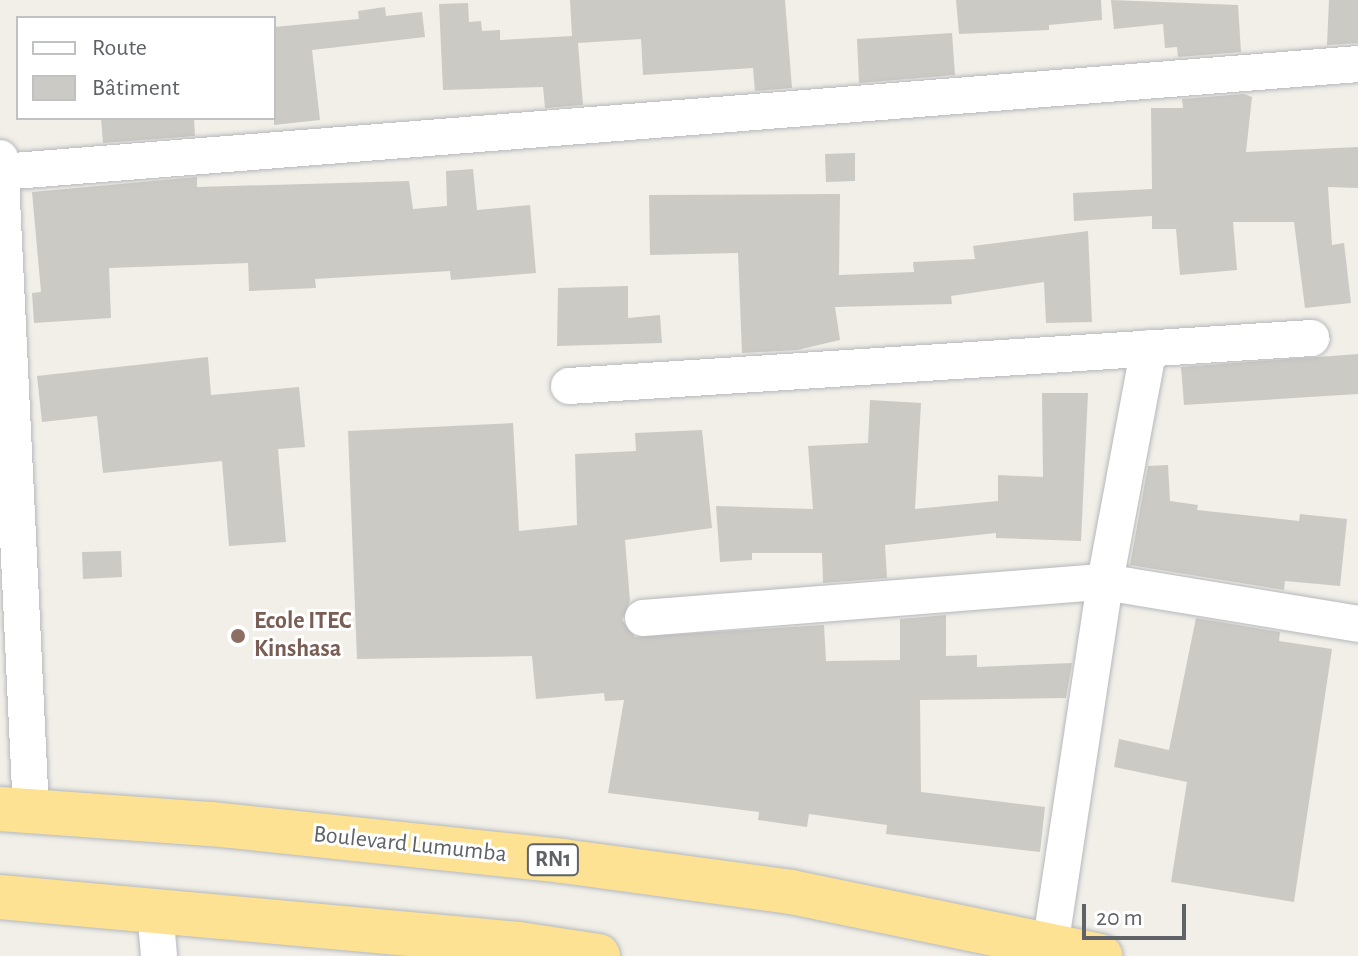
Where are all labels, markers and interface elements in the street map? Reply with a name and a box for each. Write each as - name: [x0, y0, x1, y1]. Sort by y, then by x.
- legend: [16, 16, 276, 120]
- text: Route: [92, 36, 147, 60]
- text: Bâtiment: [92, 76, 180, 100]
- place label: Ecole ITEC Kinshasa: [254, 608, 351, 664]
- marker: Ecole ITEC Kinshasa: [229, 627, 247, 645]
- street label: Boulevard Lumumba: [312, 821, 508, 869]
- road number: RN1: [525, 842, 581, 878]
- scale bar: [1086, 888, 1190, 938]
- text: 20 m: [1096, 906, 1143, 930]

